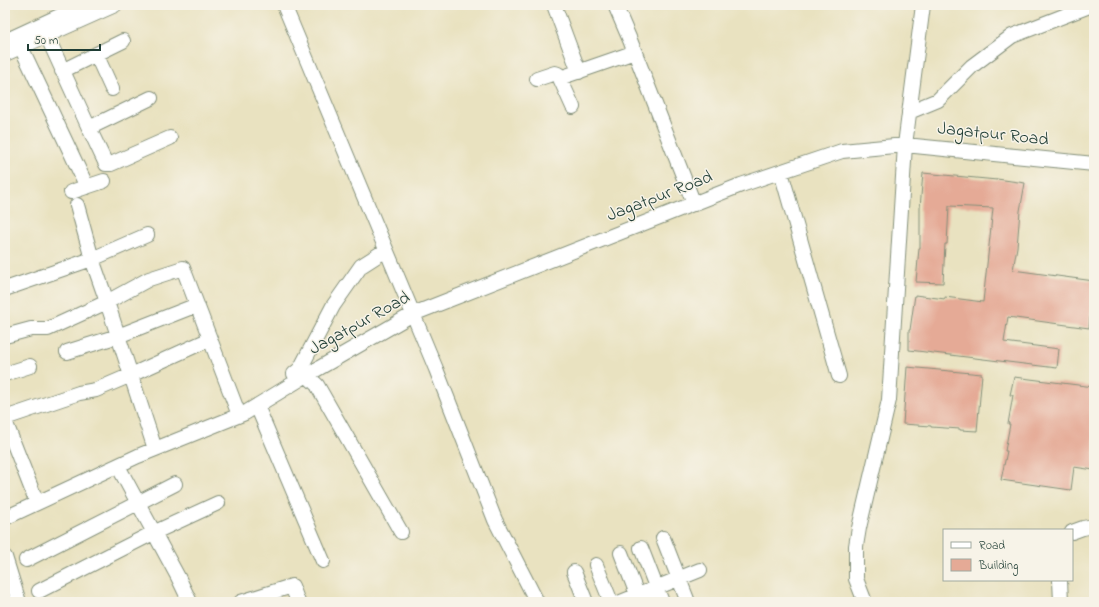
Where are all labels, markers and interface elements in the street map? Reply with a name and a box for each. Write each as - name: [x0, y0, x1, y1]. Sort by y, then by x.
- scale bar: [28, 26, 100, 52]
- text: 50 m: [34, 32, 58, 50]
- street label: Jagatpur Road: [936, 116, 1050, 155]
- street label: Jagatpur Road: [603, 165, 717, 230]
- street label: Jagatpur Road: [305, 286, 416, 363]
- legend: [943, 529, 1073, 581]
- text: Road: [979, 537, 1005, 555]
- text: Building: [978, 557, 1018, 576]

